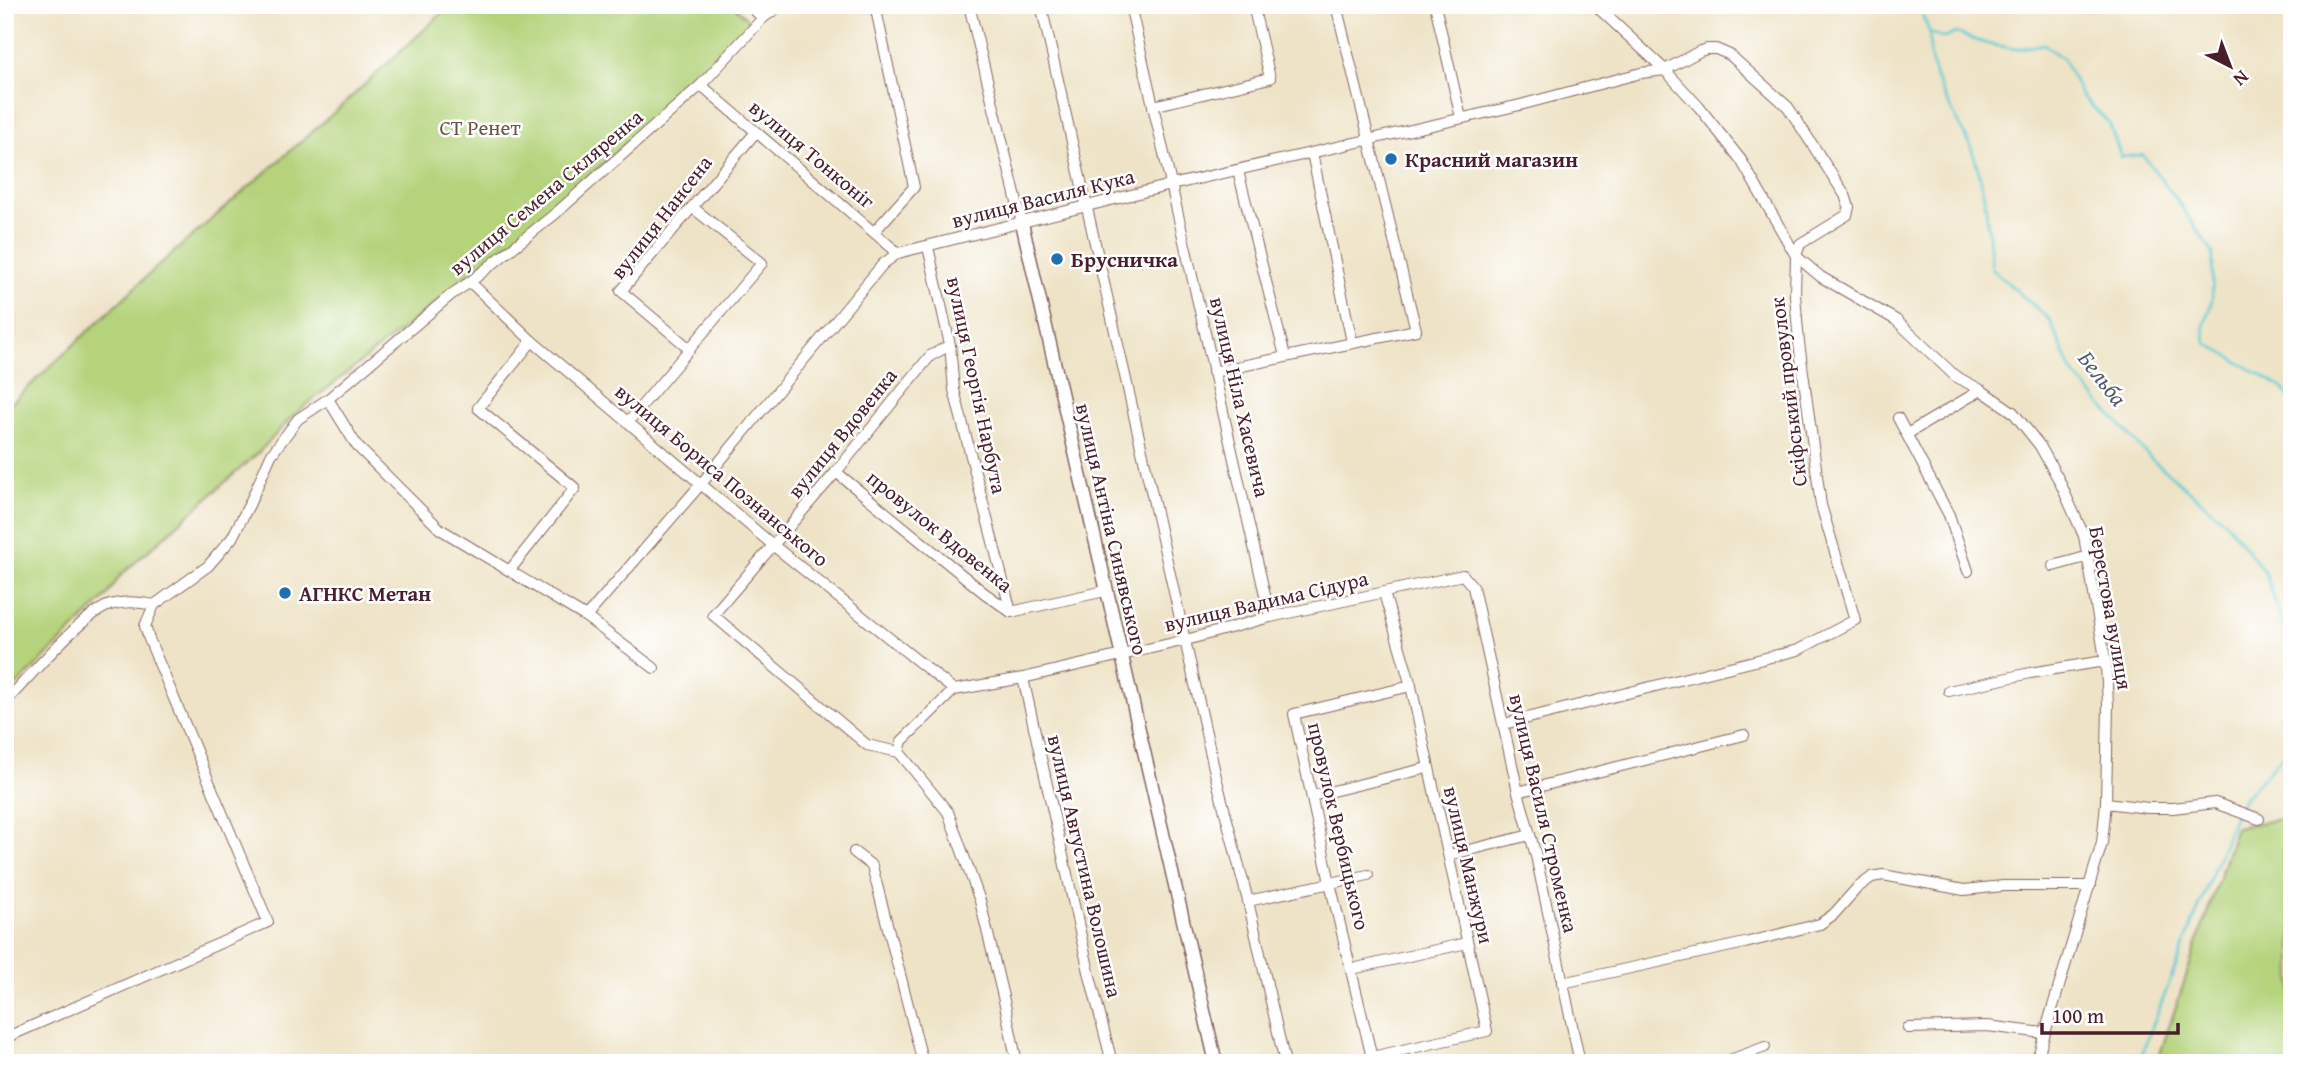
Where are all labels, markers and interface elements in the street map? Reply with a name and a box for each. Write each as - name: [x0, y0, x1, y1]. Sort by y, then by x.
- north arrow: [2196, 32, 2266, 102]
- text: N: [2227, 64, 2255, 93]
- street label: вулиця Тонконіг: [742, 92, 882, 216]
- street label: вулиця Семена Скляренка: [443, 102, 649, 282]
- park label: СТ Ренет: [439, 112, 521, 143]
- place label: Красний магазин: [1405, 144, 1578, 175]
- street label: вулиця Нансена: [603, 148, 719, 286]
- marker: Красний магазин: [1383, 151, 1399, 167]
- street label: вулиця Василя Кука: [948, 160, 1138, 236]
- place label: Брусничка: [1071, 244, 1178, 275]
- marker: Брусничка: [1049, 251, 1065, 267]
- street label: вулиця Георгія Нарбута: [939, 274, 1015, 496]
- street label: вулиця Ніла Хасевича: [1202, 294, 1278, 500]
- street label: Скіфський провулок: [1761, 296, 1815, 488]
- water label: Бельба: [2071, 343, 2136, 413]
- street label: вулиця Вдовенка: [780, 361, 904, 505]
- street label: вулиця Бориса Познанського: [608, 376, 836, 574]
- street label: вулиця Антіна Синявського: [1068, 400, 1156, 658]
- street label: провулок Вдовенка: [860, 462, 1020, 600]
- street label: Берестова вулиця: [2081, 524, 2141, 693]
- street label: вулиця Вадима Сідура: [1161, 562, 1371, 640]
- place label: АГНКС Метан: [299, 578, 431, 609]
- marker: АГНКС Метан: [277, 585, 293, 601]
- street label: вулиця Василя Строменка: [1501, 690, 1587, 936]
- street label: провулок Вербицького: [1300, 719, 1378, 933]
- street label: вулиця Августина Волошина: [1040, 731, 1130, 1001]
- street label: вулиця Манжури: [1436, 783, 1502, 947]
- scale bar: [2042, 991, 2178, 1035]
- text: 100 m: [2052, 1000, 2104, 1031]

